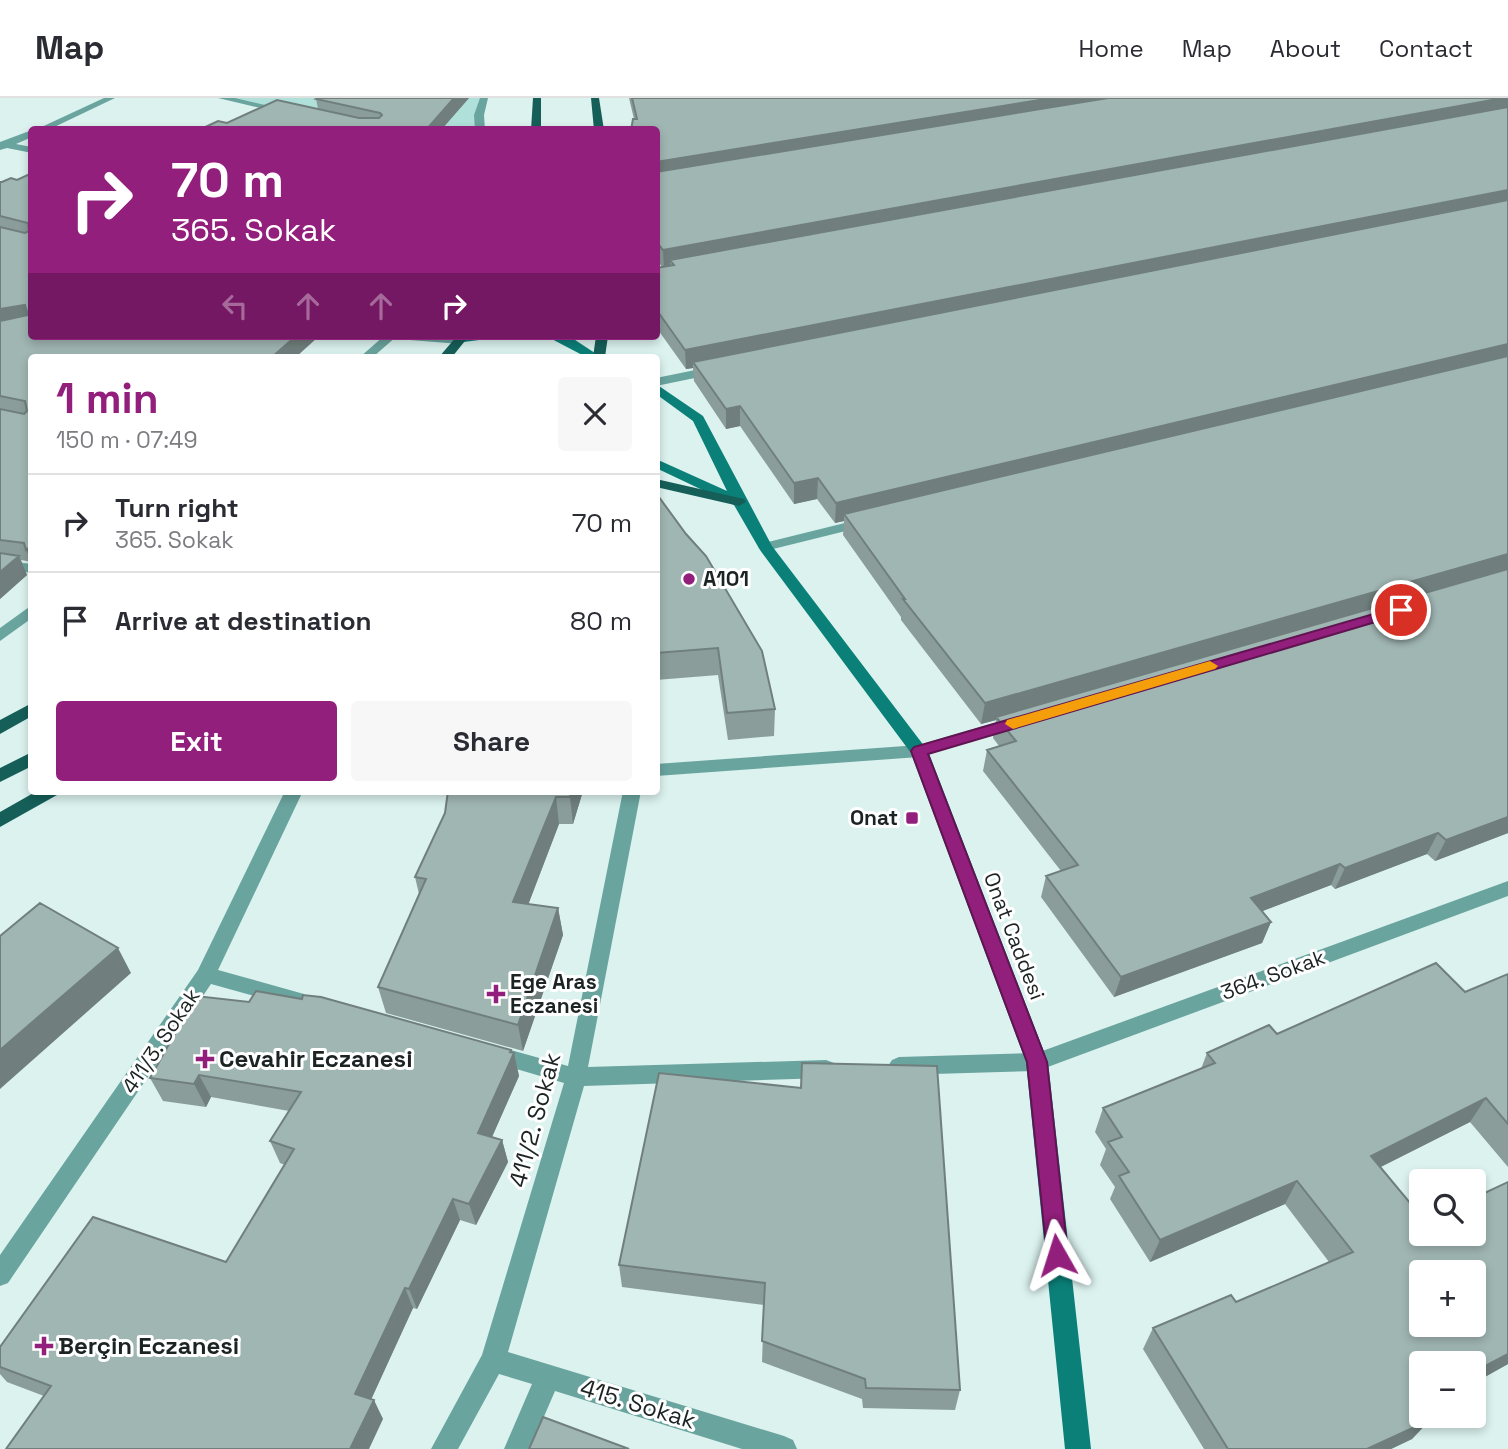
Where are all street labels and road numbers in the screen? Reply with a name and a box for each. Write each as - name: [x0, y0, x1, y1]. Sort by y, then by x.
- street label: Onat Caddesi: [978, 868, 1051, 1003]
- street label: 364. Sokak: [1217, 943, 1329, 1006]
- street label: 411/3. Sokak: [116, 983, 206, 1098]
- street label: 411/2. Sokak: [502, 1049, 567, 1191]
- street label: 415. Sokak: [577, 1371, 700, 1436]

